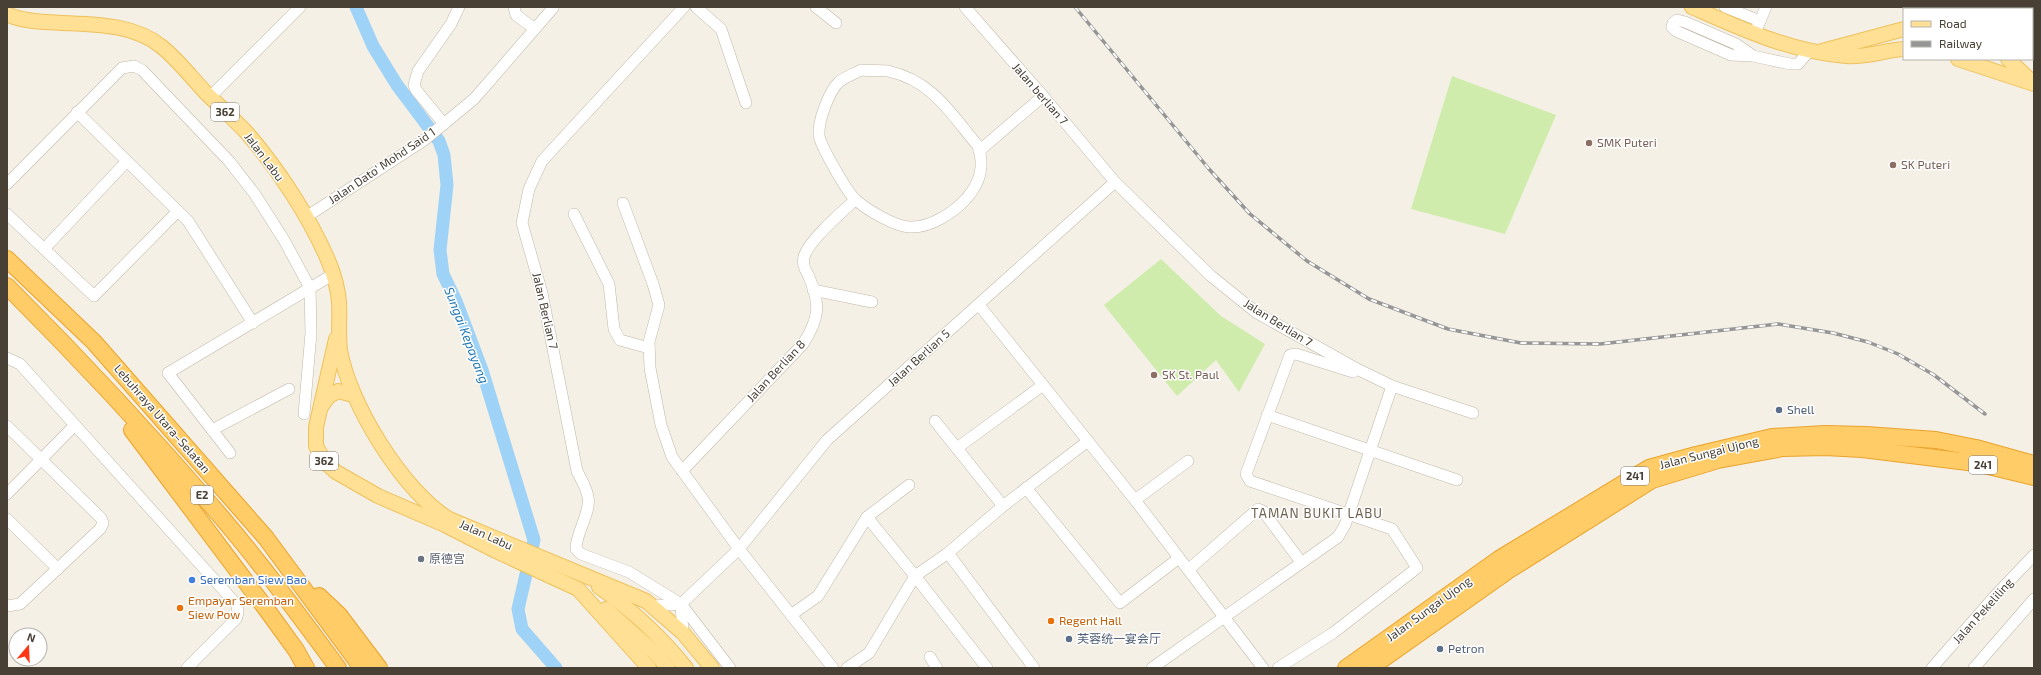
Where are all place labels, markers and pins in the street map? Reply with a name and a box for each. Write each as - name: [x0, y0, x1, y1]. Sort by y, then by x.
- place label: SMK Puteri: [1597, 135, 1657, 149]
- marker: SMK Puteri: [1584, 138, 1594, 148]
- place label: SK Puteri: [1901, 157, 1950, 171]
- marker: SK Puteri: [1888, 160, 1898, 170]
- place label: SK St. Paul: [1162, 367, 1219, 381]
- marker: SK St. Paul: [1149, 370, 1159, 380]
- place label: Shell: [1787, 402, 1815, 416]
- marker: Shell: [1774, 405, 1784, 415]
- place label: 原德宫: [429, 551, 465, 565]
- marker: 原德宫: [416, 554, 426, 564]
- place label: Seremban Siew Bao: [200, 572, 307, 586]
- marker: Seremban Siew Bao: [187, 575, 197, 585]
- place label: Empayar Seremban Siew Pow: [188, 593, 294, 621]
- marker: Empayar Seremban Siew Pow: [175, 603, 185, 613]
- place label: Regent Hall: [1059, 613, 1122, 627]
- marker: Regent Hall: [1046, 616, 1056, 626]
- place label: 芙蓉统一宴会厅: [1077, 631, 1161, 645]
- marker: 芙蓉统一宴会厅: [1064, 634, 1074, 644]
- place label: Petron: [1448, 641, 1484, 655]
- marker: Petron: [1435, 644, 1445, 654]

